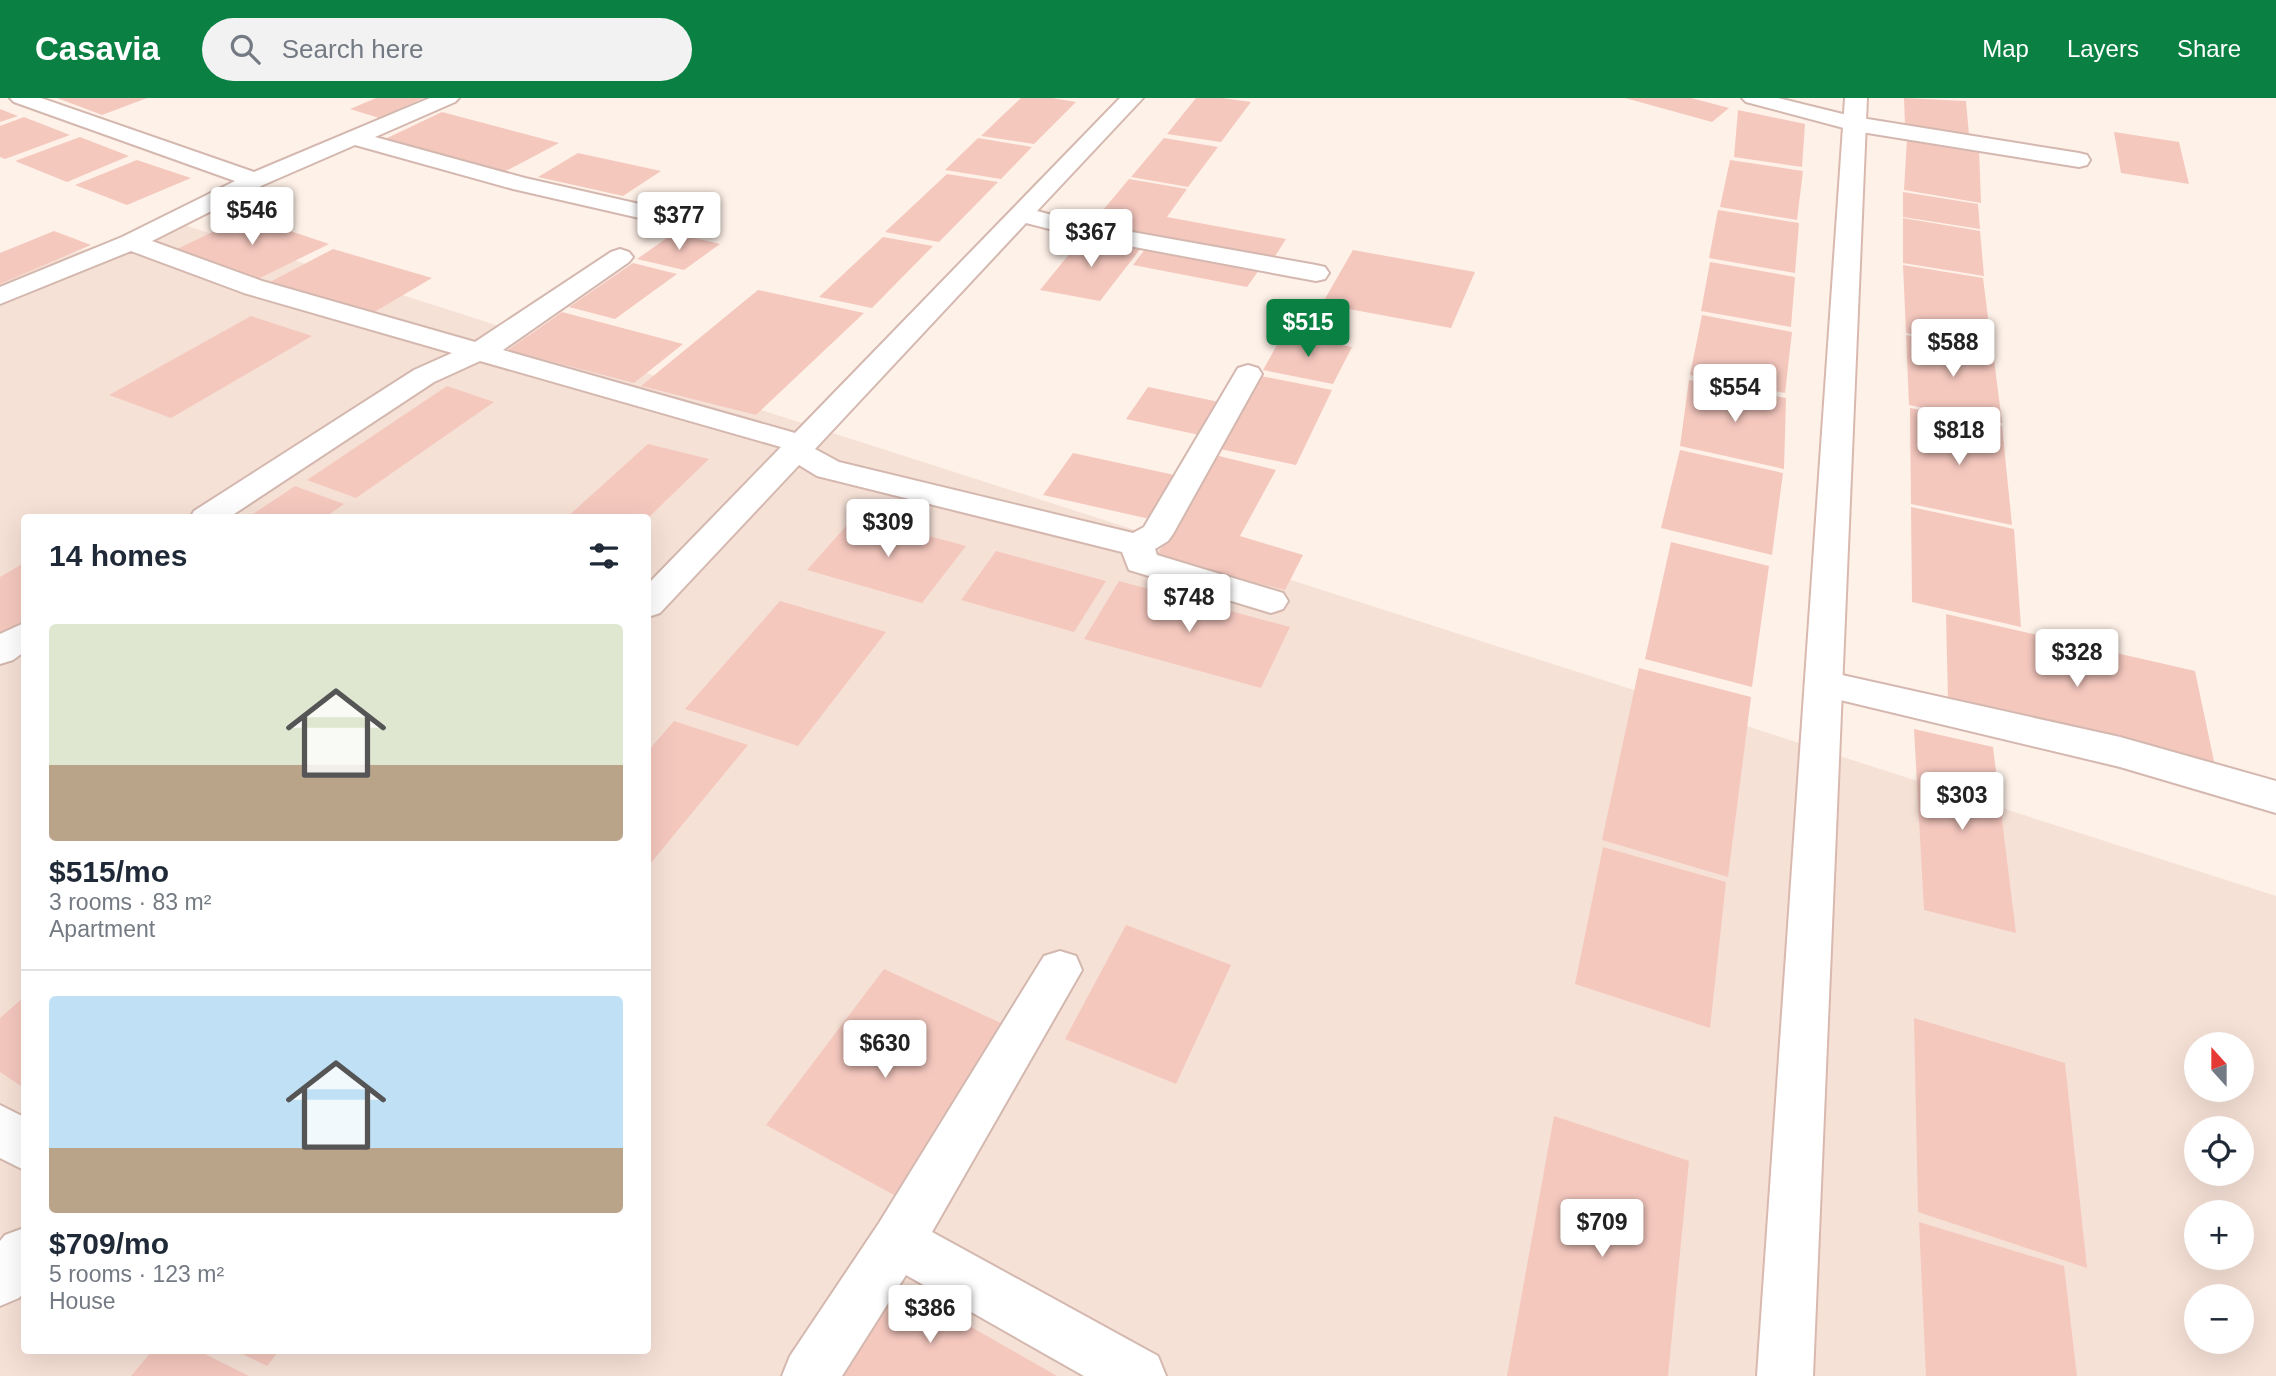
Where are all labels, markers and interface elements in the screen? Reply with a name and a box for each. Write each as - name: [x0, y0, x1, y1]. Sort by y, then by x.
- search box: [202, 18, 692, 81]
- text: Casavia: [35, 30, 160, 67]
- icon: search: [226, 30, 264, 68]
- text: Search here: [282, 34, 423, 64]
- text: Map: [1982, 35, 2029, 62]
- text: Layers: [2067, 35, 2139, 62]
- text: Share: [2177, 35, 2241, 62]
- pin: $546: [211, 188, 293, 247]
- pin: $377: [638, 192, 720, 252]
- text: $546: [226, 197, 278, 223]
- text: $377: [653, 202, 705, 228]
- pin: $367: [1050, 209, 1132, 269]
- text: $367: [1065, 219, 1117, 245]
- pin: $515: [1267, 300, 1349, 359]
- text: $515: [1282, 309, 1334, 335]
- pin: $588: [1912, 320, 1994, 379]
- text: $588: [1927, 329, 1979, 355]
- pin: $554: [1694, 364, 1776, 424]
- text: $554: [1709, 374, 1761, 400]
- pin: $818: [1918, 408, 2000, 467]
- text: $818: [1933, 417, 1985, 443]
- pin: $309: [847, 500, 929, 559]
- text: $309: [862, 509, 914, 535]
- icon: filters: [585, 537, 623, 575]
- text: 14 homes: [49, 539, 187, 572]
- pin: $748: [1148, 574, 1230, 634]
- text: $748: [1163, 584, 1215, 610]
- pin: $328: [2036, 630, 2118, 689]
- text: $328: [2051, 639, 2103, 665]
- icon: home: [273, 670, 399, 796]
- pin: $303: [1921, 772, 2003, 832]
- text: $303: [1936, 782, 1988, 808]
- text: $515/mo: [49, 855, 169, 888]
- text: 3 rooms · 83 m²: [49, 889, 211, 915]
- text: Apartment: [49, 916, 155, 942]
- pin: $630: [844, 1020, 926, 1080]
- text: $630: [859, 1030, 911, 1056]
- north arrow: [2184, 1032, 2254, 1102]
- map controls: [2184, 1032, 2254, 1354]
- icon: home: [273, 1042, 399, 1168]
- button: locate: [2184, 1116, 2254, 1186]
- pin: $709: [1561, 1200, 1643, 1259]
- button: +: [2184, 1200, 2254, 1270]
- text: $709: [1576, 1209, 1628, 1235]
- text: $709/mo: [49, 1227, 169, 1260]
- text: 5 rooms · 123 m²: [49, 1261, 224, 1287]
- button: −: [2184, 1284, 2254, 1354]
- pin: $386: [889, 1286, 971, 1345]
- text: House: [49, 1288, 115, 1314]
- text: $386: [904, 1295, 956, 1321]

